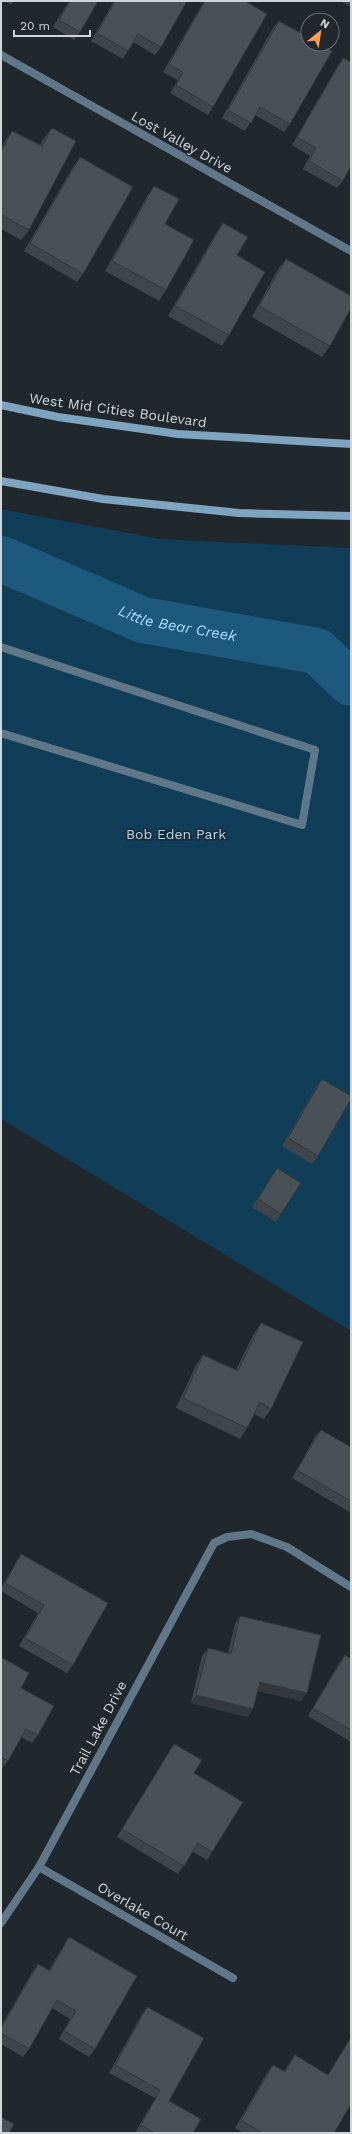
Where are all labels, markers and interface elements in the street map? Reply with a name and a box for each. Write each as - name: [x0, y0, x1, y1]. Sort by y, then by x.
- scale bar: [14, 12, 90, 38]
- north arrow: [300, 12, 340, 52]
- text: N: [318, 16, 332, 31]
- text: 20 m: [20, 19, 50, 33]
- street label: Lost Valley Drive: [129, 108, 235, 176]
- street label: West Mid Cities Boulevard: [28, 390, 208, 430]
- water label: Little Bear Creek: [116, 602, 239, 646]
- park label: Bob Eden Park: [126, 826, 226, 842]
- street label: Trail Lake Drive: [66, 1678, 130, 1778]
- street label: Overlake Court: [95, 1879, 191, 1944]

